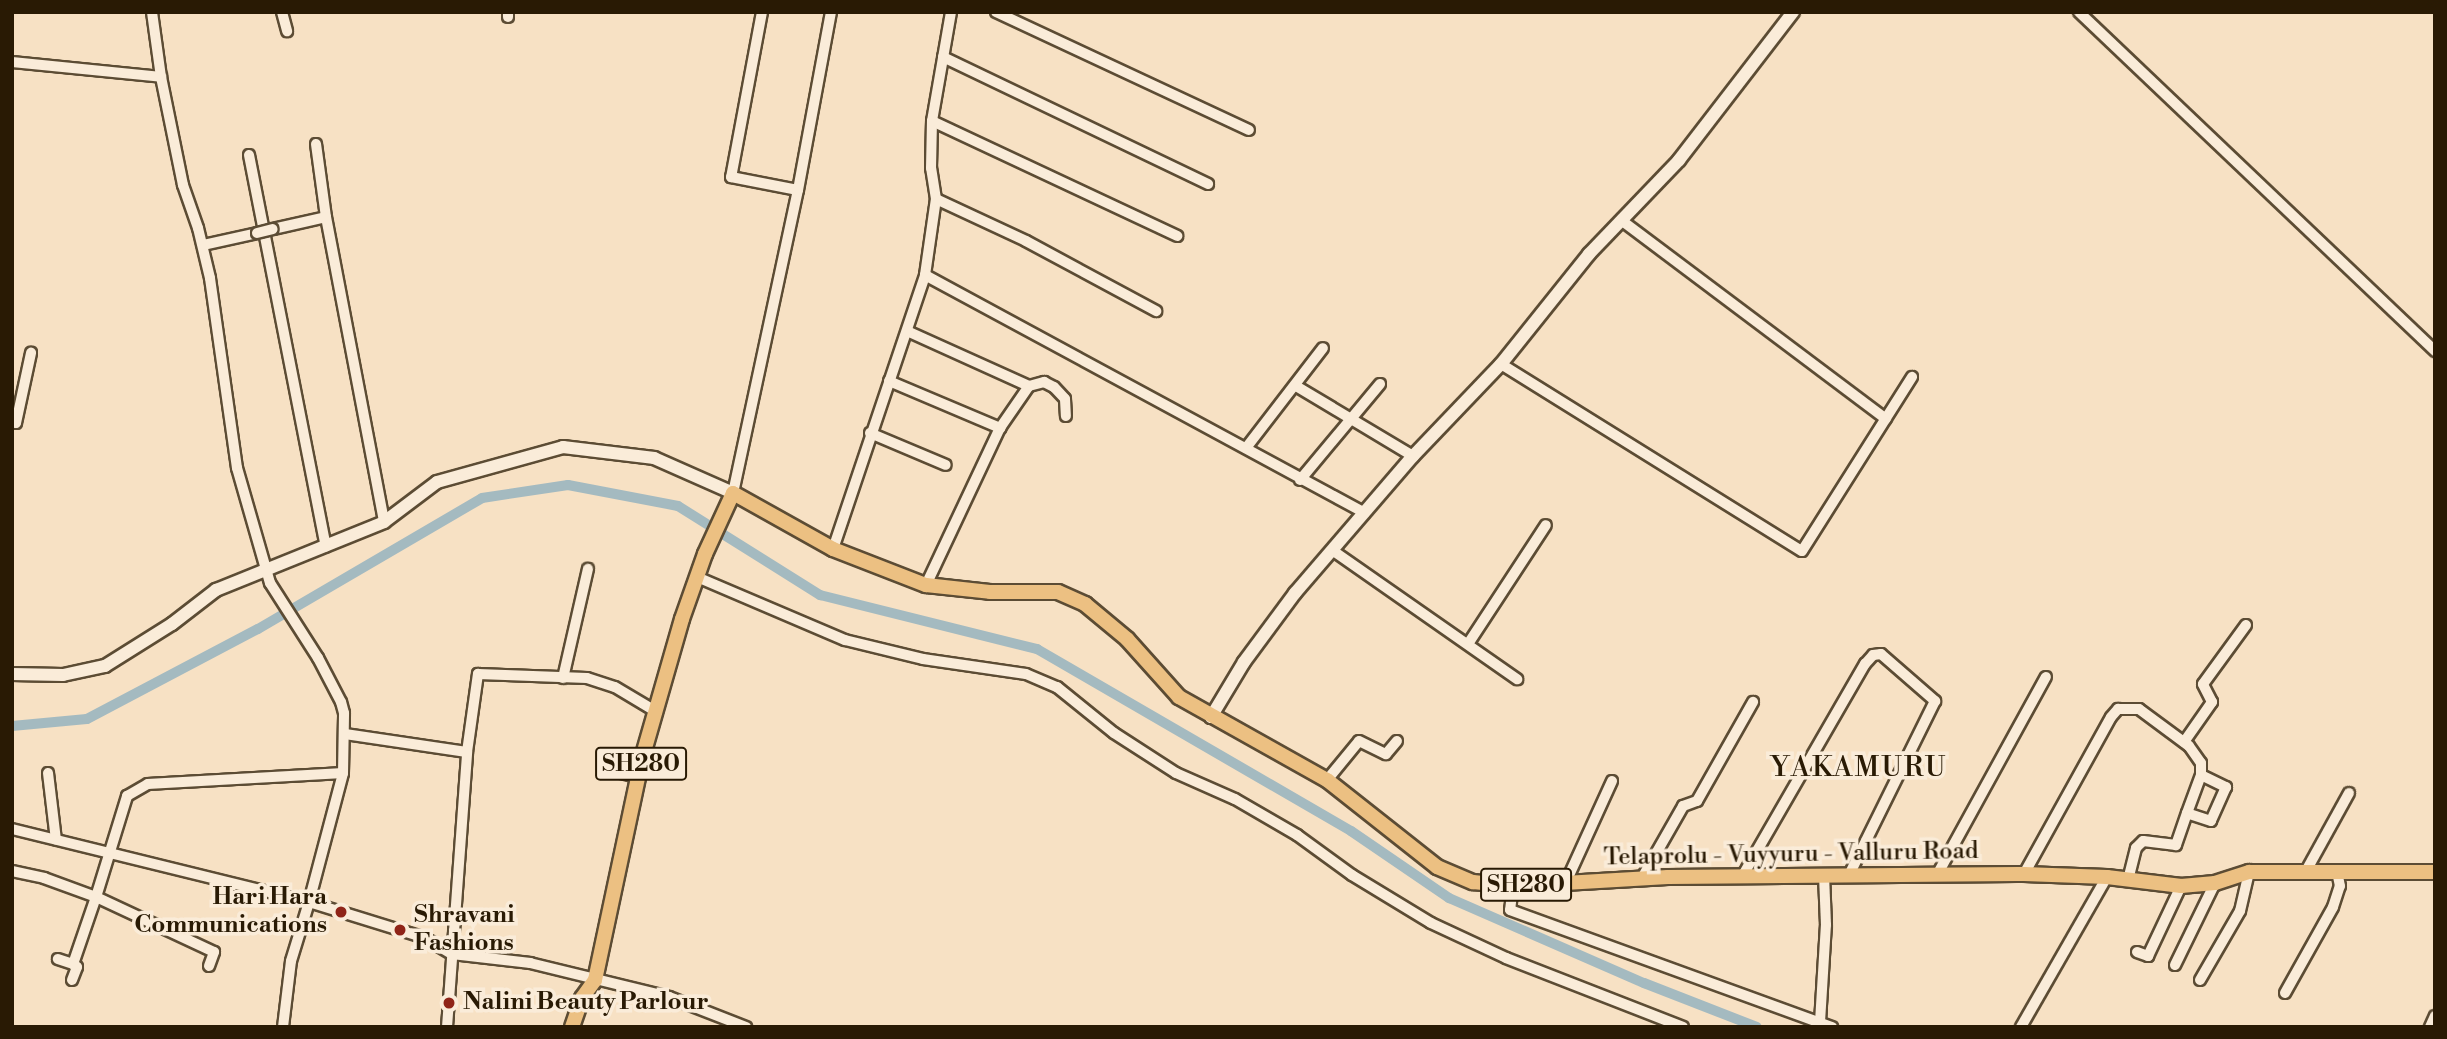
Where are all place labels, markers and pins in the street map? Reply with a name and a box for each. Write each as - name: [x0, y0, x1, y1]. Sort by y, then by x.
- place label: Hari Hara Communications: [134, 884, 327, 940]
- place label: Shravani Fashions: [414, 902, 515, 958]
- marker: Hari Hara Communications: [333, 904, 349, 920]
- marker: Shravani Fashions: [392, 922, 408, 938]
- place label: Nalini Beauty Parlour: [463, 989, 709, 1017]
- marker: Nalini Beauty Parlour: [441, 995, 457, 1011]

